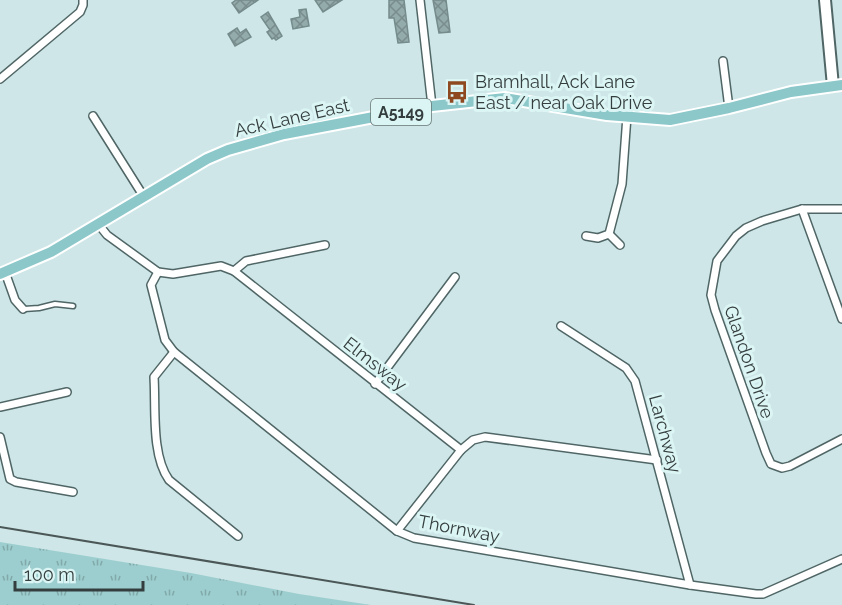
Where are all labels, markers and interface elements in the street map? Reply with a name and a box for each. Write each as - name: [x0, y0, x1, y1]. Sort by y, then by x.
- place label: Bramhall, Ack Lane East / near Oak Drive: [475, 71, 653, 113]
- bus stop icon: Bramhall, Ack Lane East / near Oak Drive: [444, 79, 470, 105]
- street label: Ack Lane East: [232, 94, 351, 141]
- road number: A5149: [371, 99, 431, 125]
- street label: Glandon Drive: [720, 303, 779, 421]
- street label: Elmsway: [339, 332, 411, 395]
- street label: Larchway: [645, 392, 686, 476]
- street label: Thornway: [417, 510, 502, 547]
- scale bar: [15, 554, 142, 592]
- text: 100 m: [24, 564, 75, 585]

